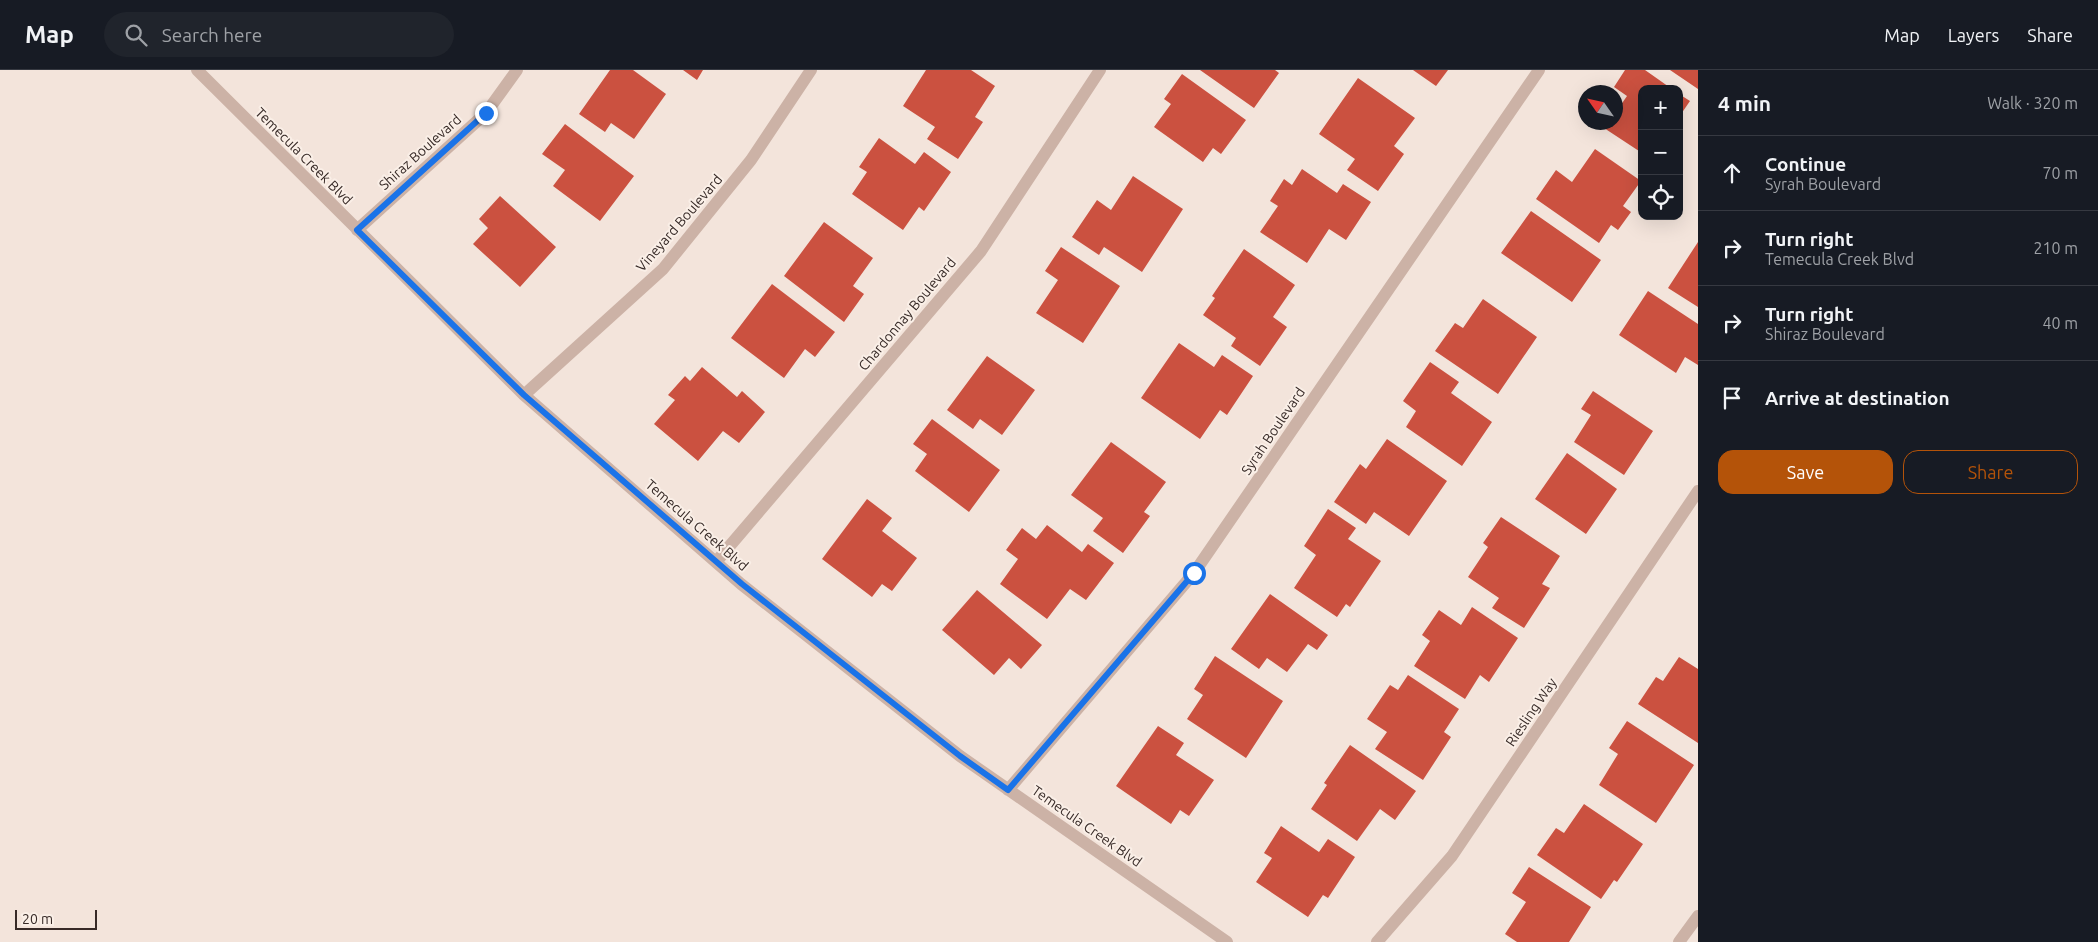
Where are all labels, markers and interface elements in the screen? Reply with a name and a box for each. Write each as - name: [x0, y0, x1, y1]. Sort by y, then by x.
- search box: [104, 12, 454, 57]
- text: Map: [25, 21, 74, 48]
- icon: search: [122, 21, 150, 49]
- text: Search here: [162, 24, 262, 46]
- text: Map: [1884, 25, 1920, 45]
- text: Layers: [1948, 25, 1999, 45]
- text: Share: [2027, 25, 2073, 45]
- north arrow: [1578, 85, 1623, 130]
- map controls: [1638, 85, 1683, 220]
- button: +: [1638, 85, 1683, 130]
- text: 4 min: [1718, 91, 1771, 115]
- text: Walk · 320 m: [1987, 94, 2078, 112]
- route end: [475, 102, 498, 125]
- street label: Temecula Creek Blvd: [252, 104, 356, 208]
- street label: Shiraz Boulevard: [376, 111, 464, 193]
- button: −: [1638, 130, 1683, 175]
- text: Continue: [1765, 153, 1846, 175]
- icon: ahead: [1718, 159, 1746, 187]
- text: 70 m: [2042, 164, 2078, 182]
- street label: Vineyard Boulevard: [633, 171, 725, 275]
- button: locate: [1638, 175, 1683, 220]
- text: Syrah Boulevard: [1765, 175, 1881, 193]
- text: Turn right: [1765, 228, 1853, 250]
- icon: right: [1718, 234, 1746, 262]
- text: 210 m: [2033, 239, 2078, 257]
- text: Temecula Creek Blvd: [1765, 250, 1914, 268]
- street label: Chardonnay Boulevard: [855, 254, 959, 374]
- text: Turn right: [1765, 303, 1853, 325]
- icon: right: [1718, 309, 1746, 337]
- text: 40 m: [2042, 314, 2078, 332]
- text: Shiraz Boulevard: [1765, 325, 1885, 343]
- street label: Syrah Boulevard: [1238, 384, 1308, 478]
- icon: arrive: [1718, 384, 1746, 412]
- text: Arrive at destination: [1765, 387, 1950, 409]
- button: Save: [1718, 450, 1893, 494]
- button: Share: [1903, 450, 2078, 494]
- street label: Temecula Creek Blvd: [643, 476, 751, 574]
- route start: [1183, 562, 1206, 585]
- street label: Riesling Way: [1502, 675, 1560, 749]
- street label: Temecula Creek Blvd: [1029, 782, 1145, 870]
- scale bar: [15, 907, 98, 930]
- text: 20 m: [22, 911, 53, 927]

